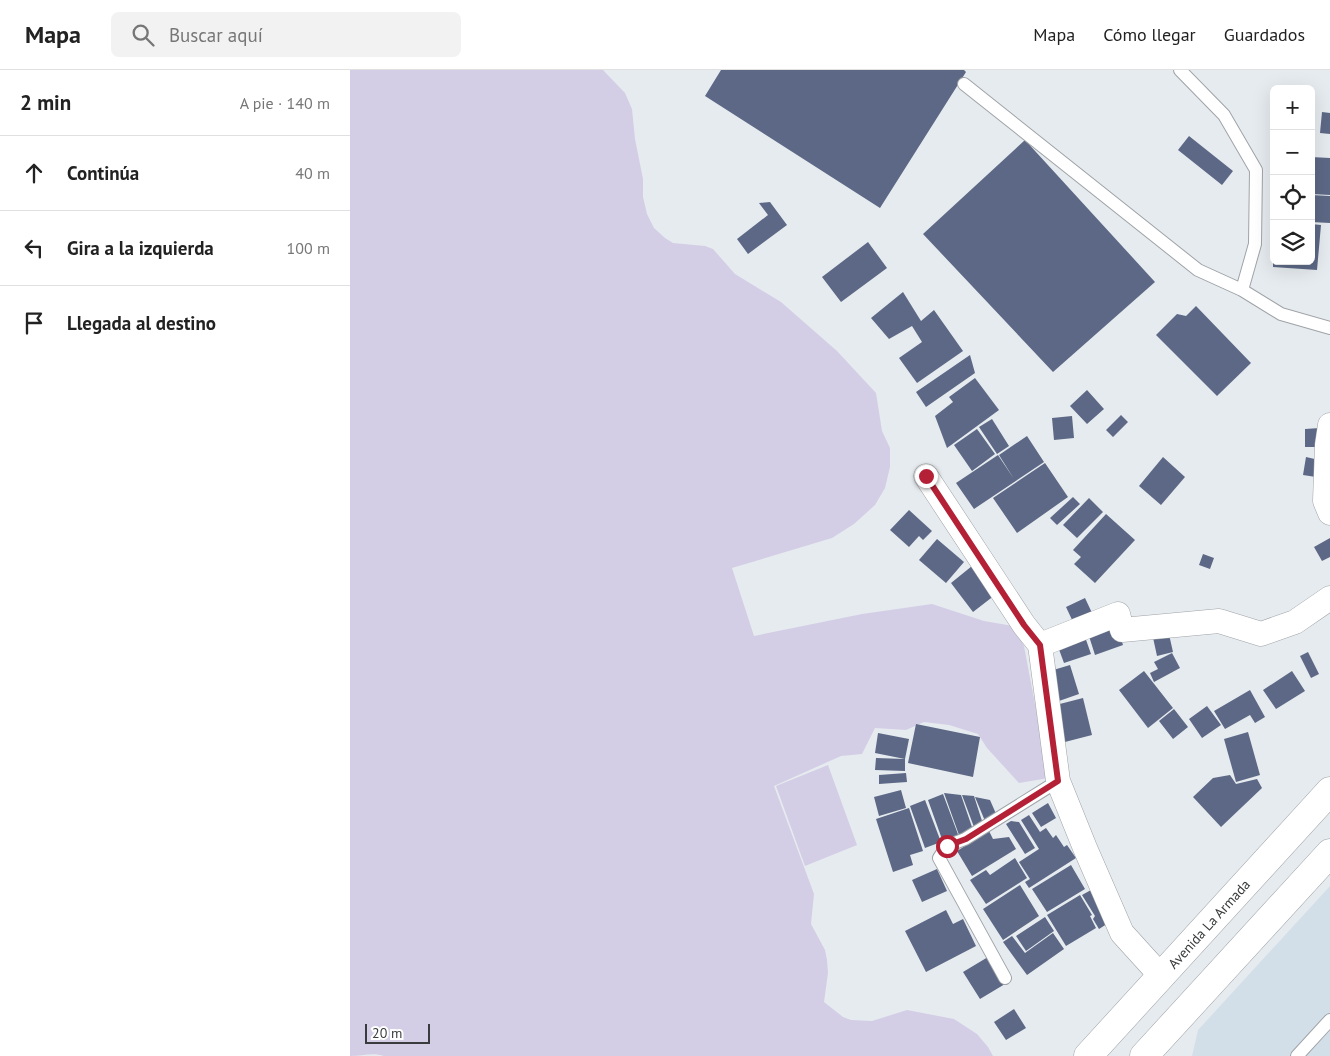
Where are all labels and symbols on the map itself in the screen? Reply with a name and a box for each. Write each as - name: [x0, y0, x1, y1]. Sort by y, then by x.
- route end: [915, 465, 938, 488]
- route start: [936, 835, 959, 858]
- street label: Avenida La Armada: [1164, 876, 1254, 972]
- scale bar: [365, 1021, 430, 1044]

